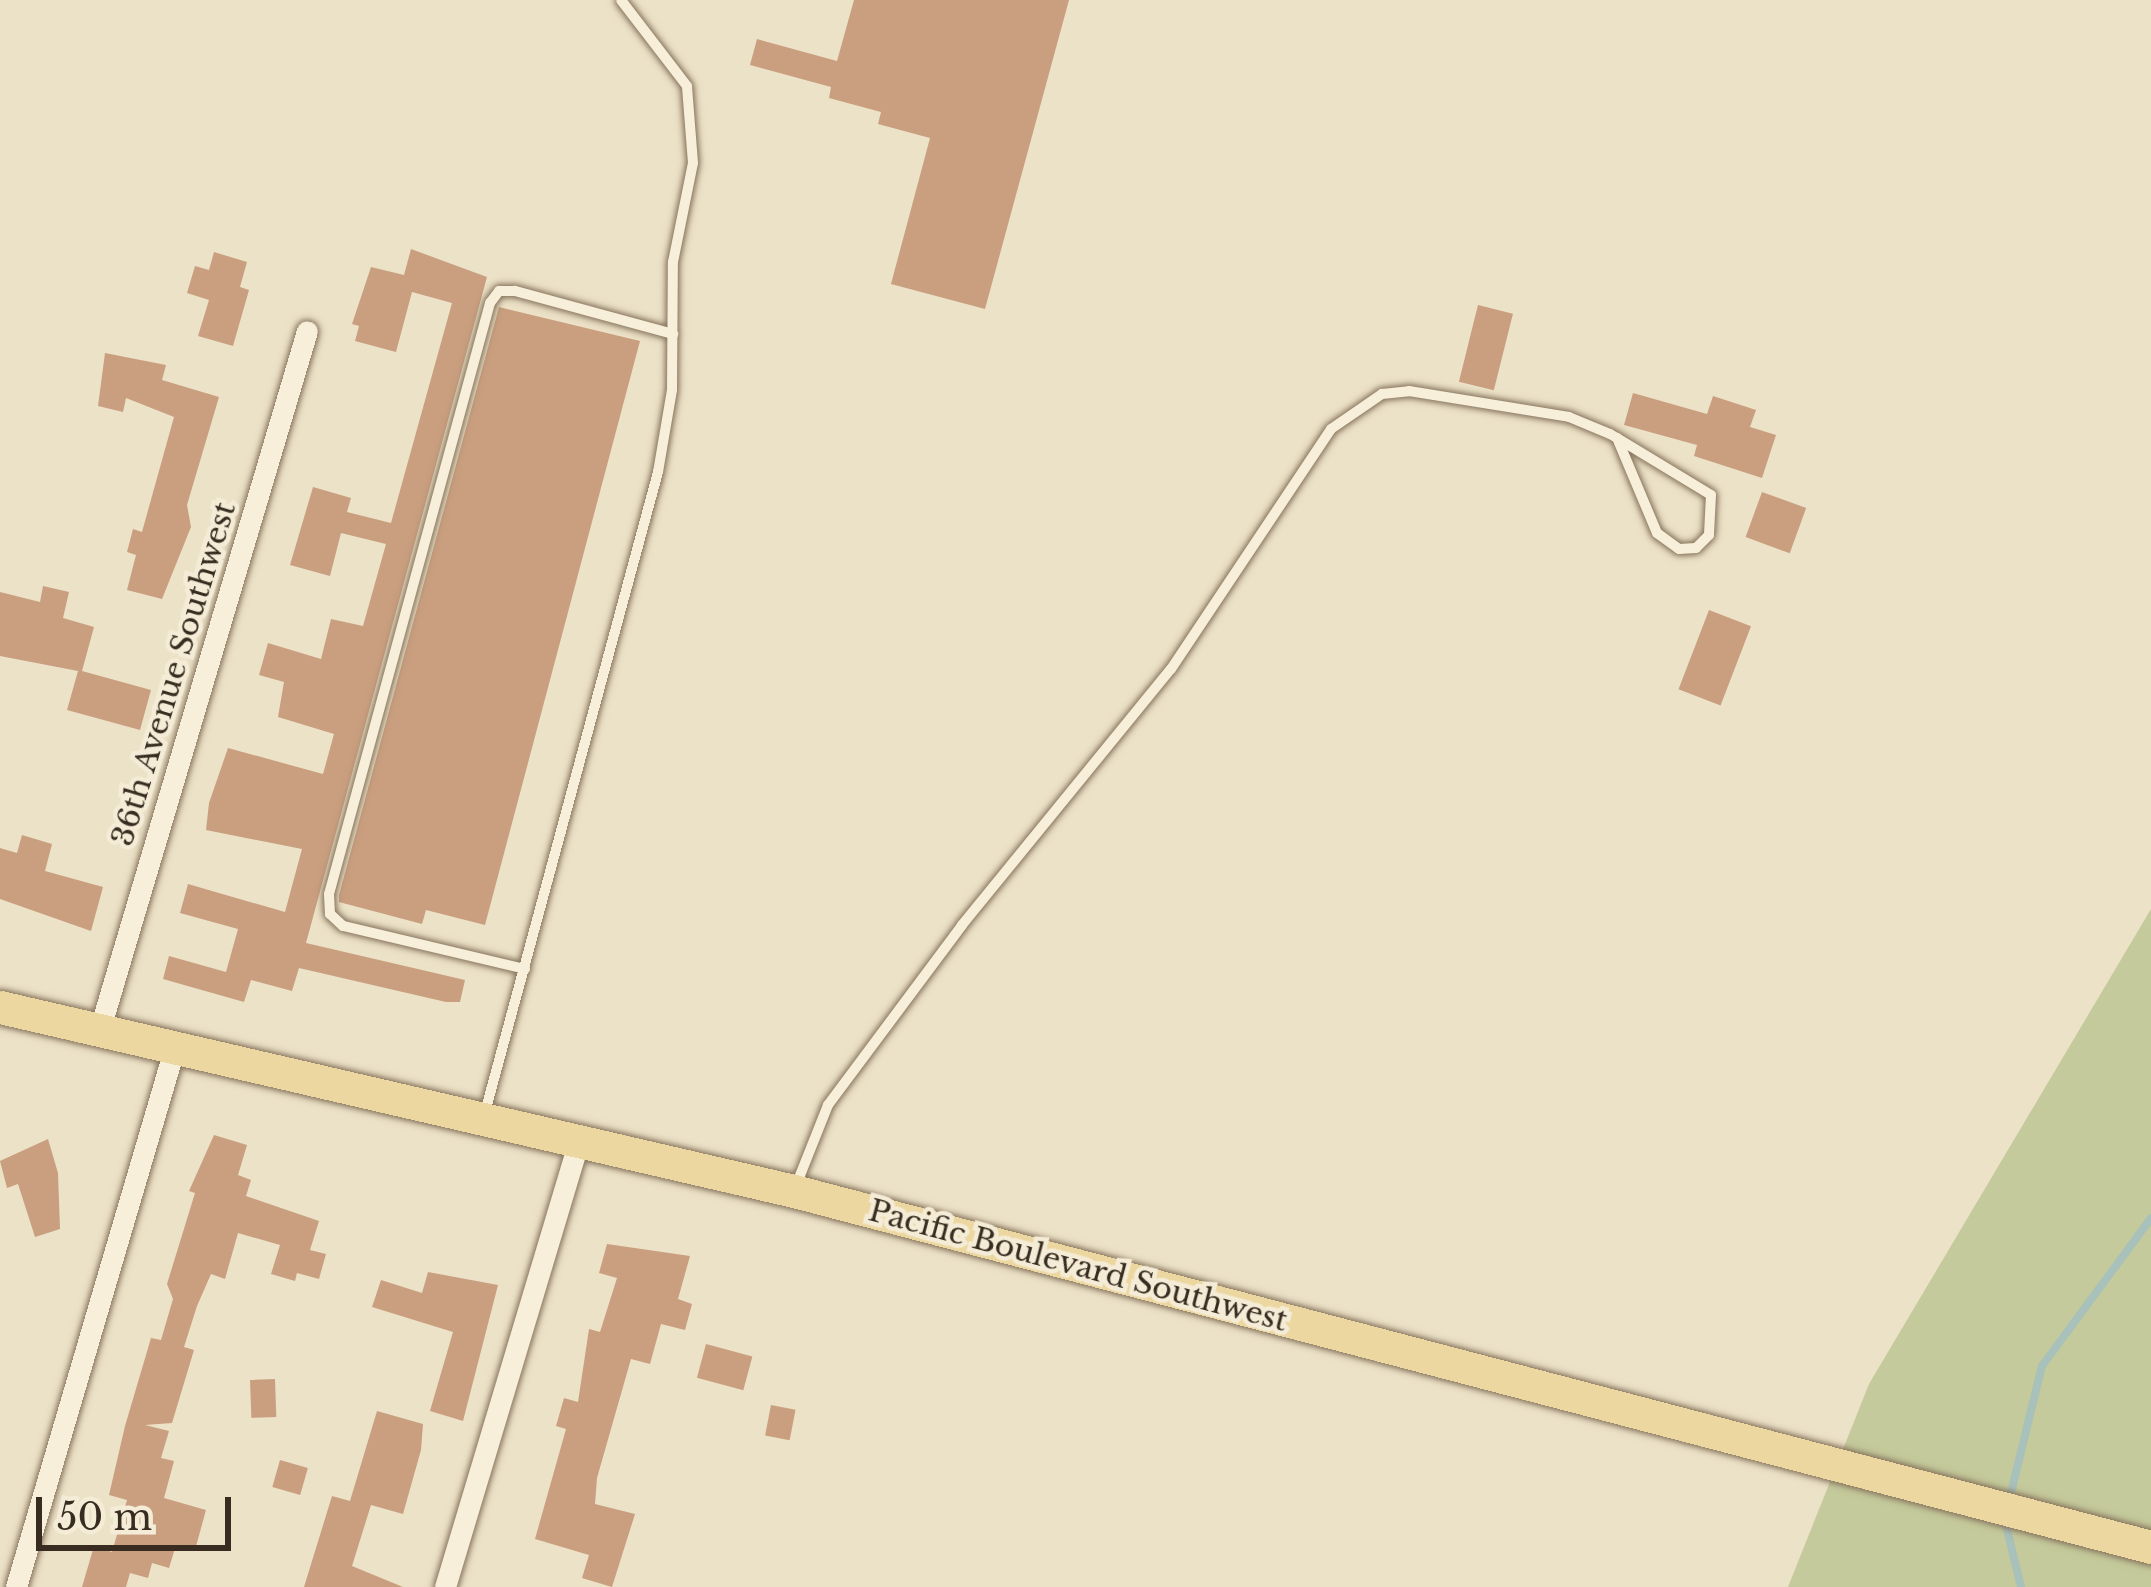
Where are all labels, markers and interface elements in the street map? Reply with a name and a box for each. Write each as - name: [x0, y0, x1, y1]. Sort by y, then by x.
- street label: 36th Avenue Southwest: [104, 497, 244, 851]
- street label: Pacific Boulevard Southwest: [865, 1193, 1291, 1339]
- scale bar: [42, 1473, 237, 1547]
- text: 50 m: [57, 1495, 152, 1540]

